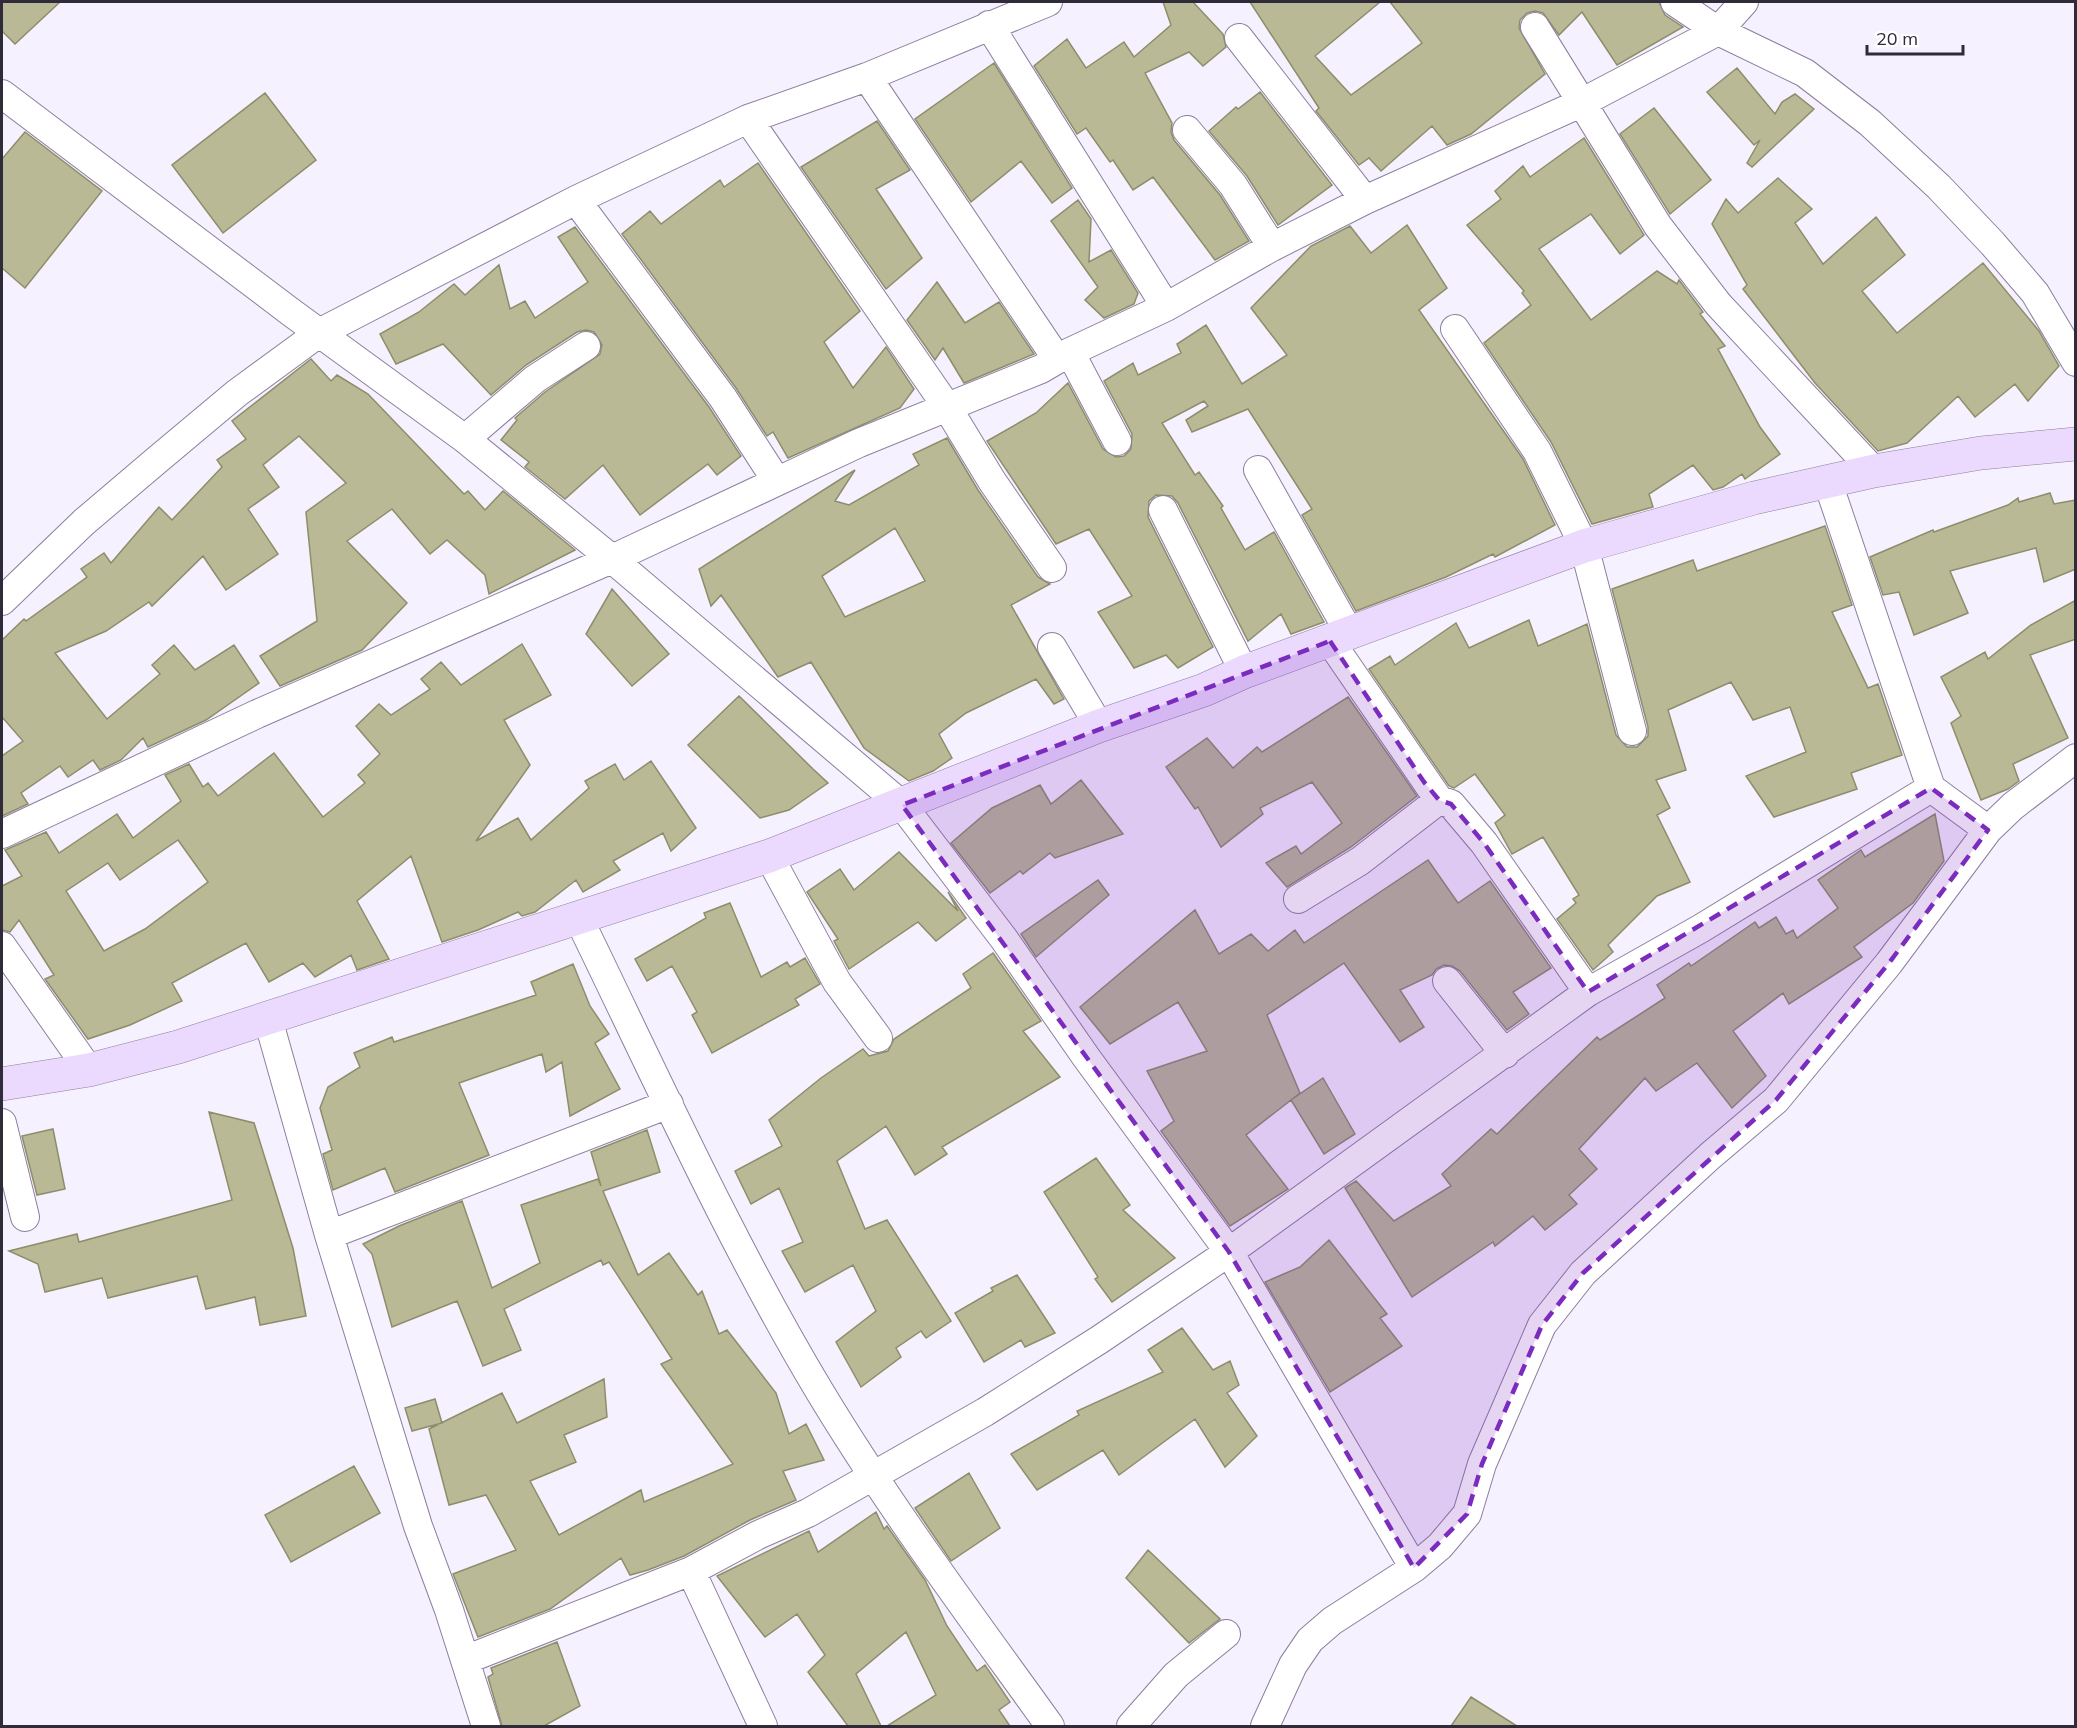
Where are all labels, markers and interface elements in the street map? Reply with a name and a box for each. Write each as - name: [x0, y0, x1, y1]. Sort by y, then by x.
- scale bar: [1867, 18, 1963, 56]
- text: 20 m: [1876, 27, 1918, 50]

